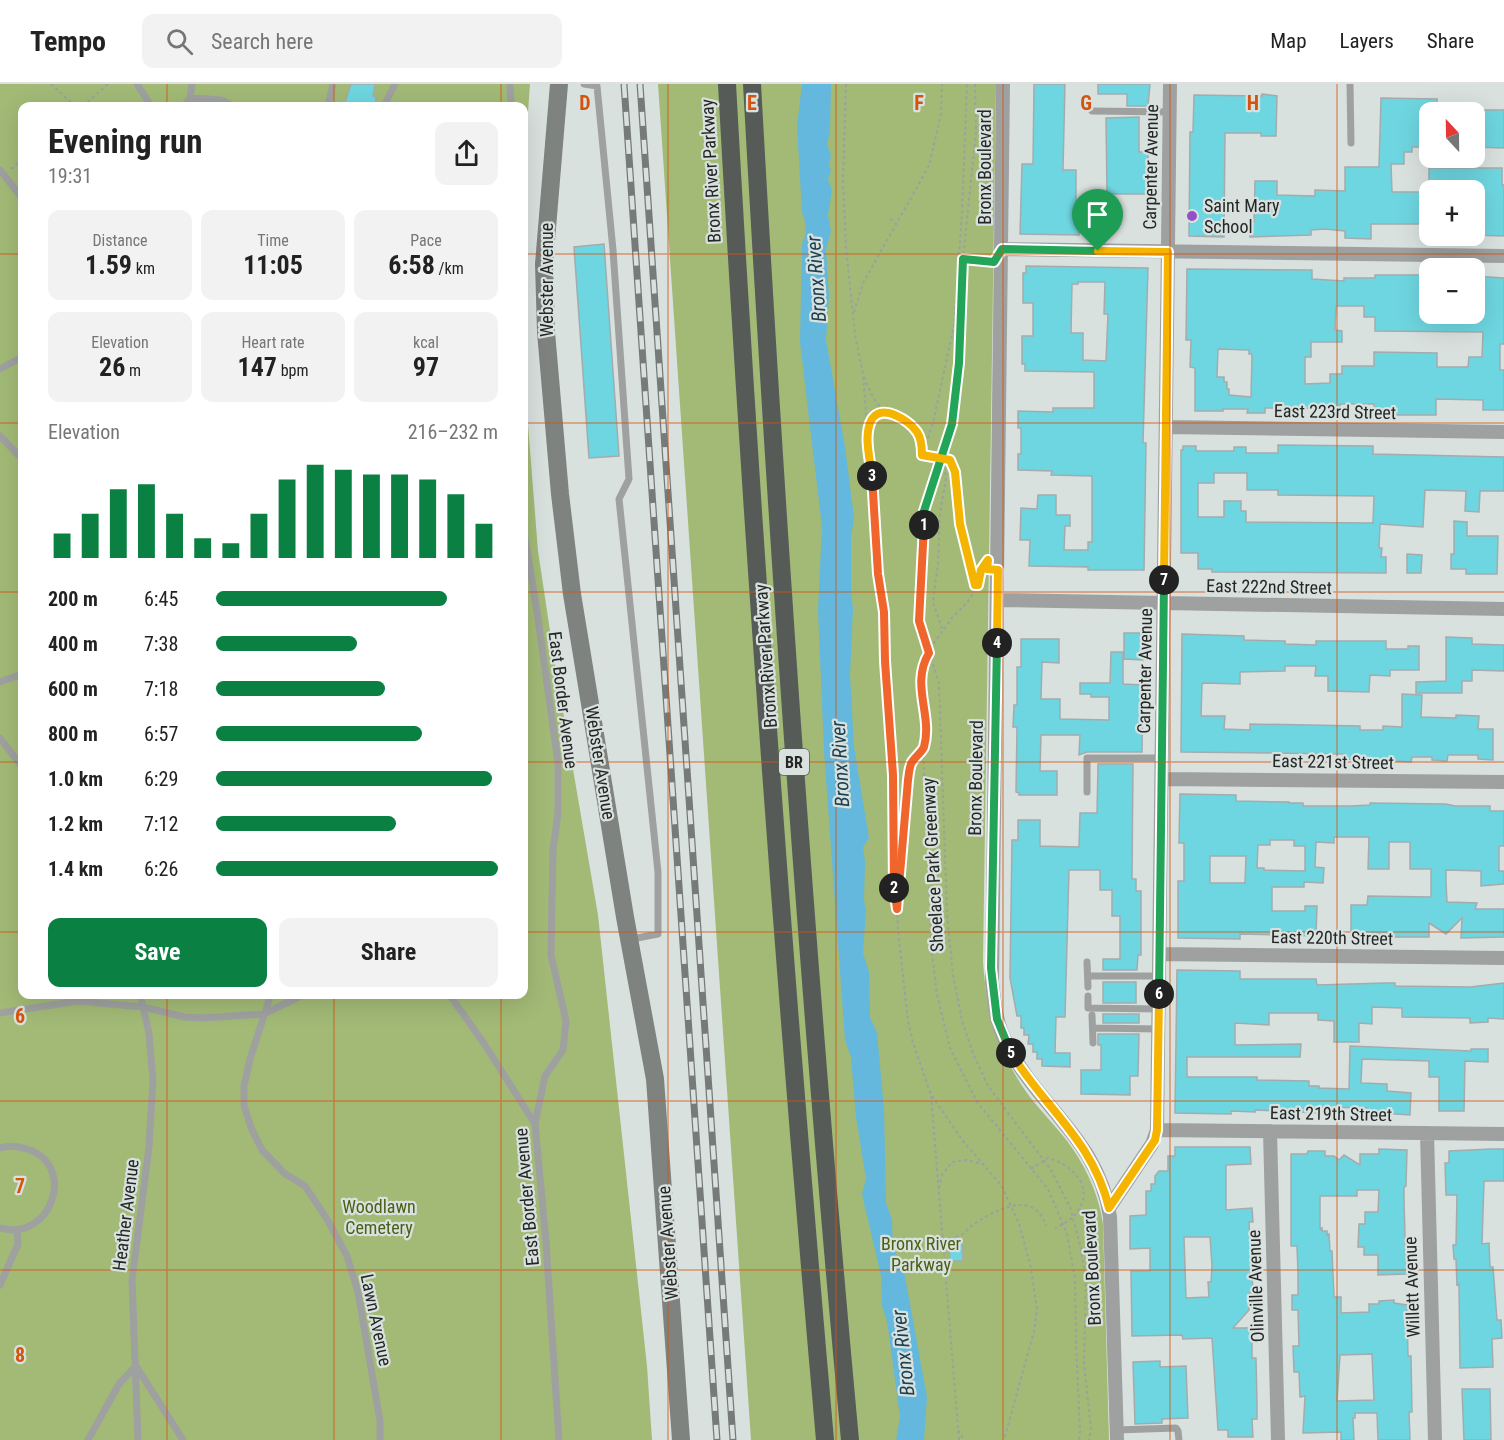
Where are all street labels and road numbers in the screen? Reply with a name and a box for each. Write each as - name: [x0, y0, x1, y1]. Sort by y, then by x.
- street label: Bronx River Parkway: [696, 98, 725, 243]
- street label: Carpenter Avenue: [1139, 104, 1162, 230]
- street label: Bronx Boulevard: [974, 109, 995, 225]
- street label: Webster Avenue: [536, 223, 557, 337]
- street label: East 223rd Street: [1274, 400, 1396, 423]
- street label: East 222nd Street: [1206, 575, 1332, 598]
- street label: Bronx River Parkway: [750, 583, 781, 729]
- street label: Carpenter Avenue: [1133, 608, 1156, 734]
- street label: East Border Avenue: [545, 630, 582, 770]
- street label: Webster Avenue: [581, 705, 620, 821]
- street label: Bronx Boulevard: [964, 720, 987, 836]
- road number: BR: [779, 749, 809, 775]
- street label: East 221st Street: [1272, 750, 1394, 773]
- street label: Shoelace Park Greenway: [917, 777, 948, 953]
- street label: East 220th Street: [1271, 926, 1393, 949]
- street label: East 219th Street: [1270, 1102, 1392, 1125]
- street label: East Border Avenue: [510, 1127, 543, 1267]
- street label: Heather Avenue: [108, 1158, 143, 1272]
- street label: Webster Avenue: [653, 1185, 682, 1301]
- street label: Bronx Boulevard: [1078, 1210, 1105, 1326]
- street label: Olinville Avenue: [1243, 1230, 1268, 1342]
- street label: Willett Avenue: [1399, 1236, 1424, 1338]
- street label: Lawn Avenue: [356, 1272, 396, 1368]

